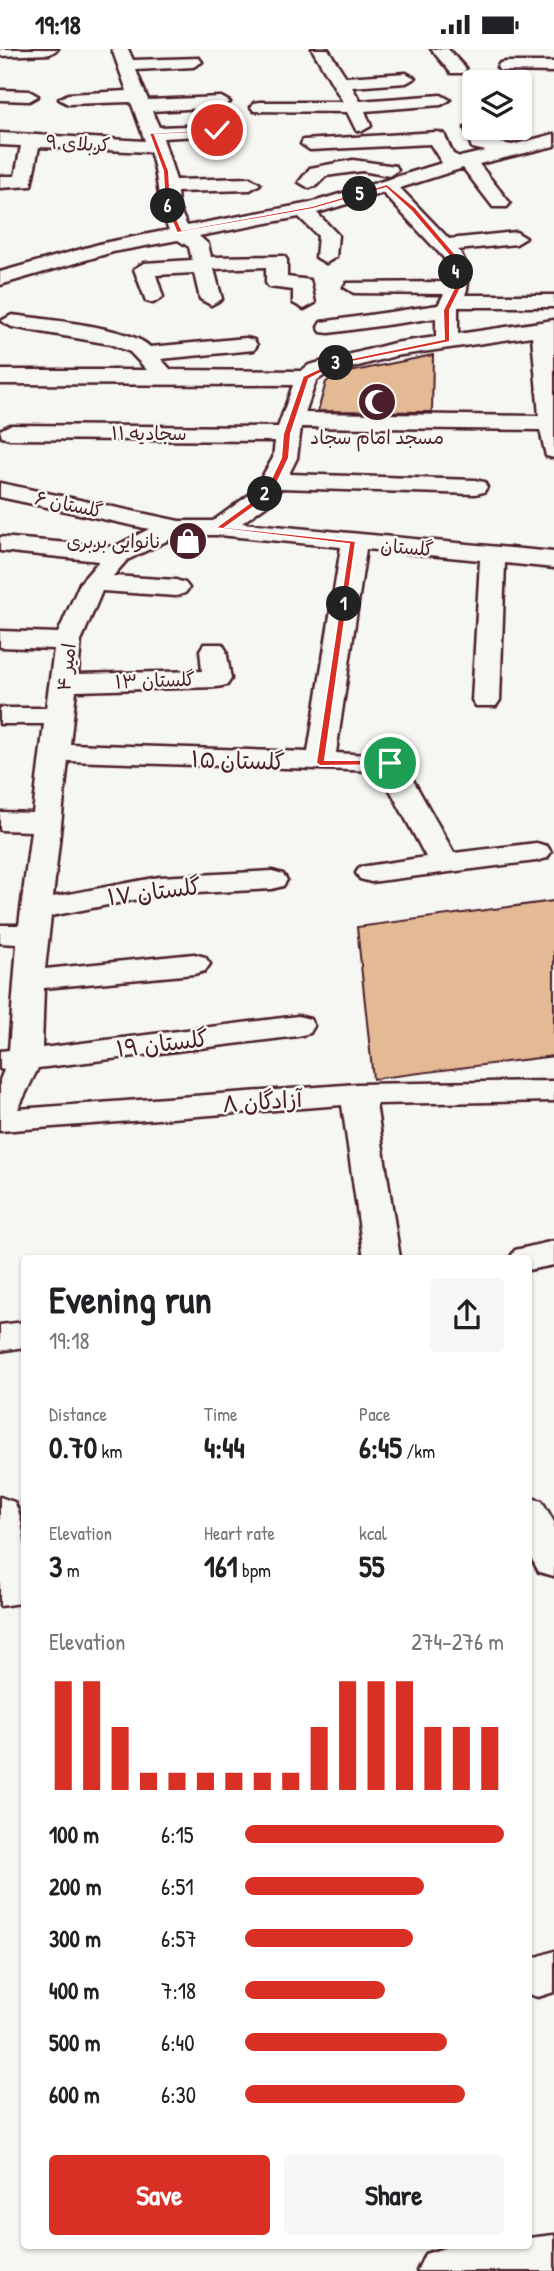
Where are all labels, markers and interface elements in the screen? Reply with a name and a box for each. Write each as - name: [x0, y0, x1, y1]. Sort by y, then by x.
- text: 19:18: [35, 7, 81, 42]
- map controls: [462, 70, 532, 140]
- button: layers: [462, 70, 532, 140]
- pin: [187, 100, 247, 160]
- icon: check: [198, 111, 236, 149]
- street label: کربلای ۹: [45, 128, 111, 158]
- pin: 5: [342, 177, 378, 211]
- text: 5: [355, 180, 364, 206]
- pin: 6: [150, 189, 186, 223]
- text: 6: [164, 192, 171, 218]
- pin: 4: [438, 255, 474, 290]
- text: 4: [452, 258, 459, 284]
- pin: 3: [318, 345, 354, 381]
- text: 3: [331, 349, 340, 375]
- mosque icon: مسجد امام سجاد: [356, 381, 398, 423]
- street label: سجادیه ۱۱: [111, 420, 187, 446]
- place label: مسجد امام سجاد: [310, 424, 444, 452]
- pin: 2: [247, 477, 282, 511]
- text: 2: [260, 480, 269, 506]
- street label: گلستان ۶: [33, 484, 105, 524]
- shop icon: نانوایی بربری: [167, 520, 209, 562]
- place label: نانوایی بربری: [66, 528, 161, 554]
- street label: گلستان: [379, 532, 435, 562]
- pin: 1: [326, 587, 362, 621]
- text: 1: [340, 590, 347, 616]
- street label: امیر ۴: [50, 642, 82, 692]
- street label: گلستان ۱۳: [115, 666, 195, 694]
- pin: [360, 733, 420, 793]
- street label: گلستان ۱۵: [191, 743, 286, 777]
- icon: arrive: [371, 744, 409, 782]
- street label: گلستان ۱۷: [105, 870, 203, 912]
- street label: گلستان ۱۹: [114, 1022, 210, 1064]
- street label: آزادگان ۸: [221, 1083, 304, 1119]
- text: Evening run: [49, 1273, 212, 1325]
- button: share: [430, 1278, 504, 1352]
- text: 19:18: [49, 1325, 89, 1356]
- text: Distance: [49, 1401, 107, 1427]
- text: Time: [204, 1401, 238, 1427]
- text: Pace: [359, 1401, 391, 1427]
- text: 0.70: [49, 1427, 97, 1467]
- text: 4:44: [204, 1427, 245, 1467]
- text: 6:45: [359, 1427, 402, 1467]
- text: km: [97, 1438, 122, 1464]
- text: /km: [402, 1438, 435, 1464]
- text: Elevation: [49, 1520, 112, 1546]
- text: Heart rate: [204, 1520, 275, 1546]
- text: kcal: [359, 1520, 387, 1546]
- text: 3: [49, 1546, 62, 1586]
- text: 161: [204, 1546, 238, 1586]
- text: 55: [359, 1546, 384, 1586]
- text: m: [62, 1557, 80, 1583]
- text: bpm: [238, 1557, 271, 1583]
- text: Elevation: [49, 1626, 125, 1657]
- text: 274–276 m: [411, 1626, 504, 1657]
- text: 100 m: [49, 1819, 99, 1850]
- text: 6:15: [161, 1819, 194, 1850]
- text: 200 m: [49, 1871, 101, 1902]
- text: 6:51: [161, 1871, 194, 1902]
- text: 300 m: [49, 1923, 101, 1954]
- text: 6:57: [161, 1923, 197, 1954]
- text: 400 m: [49, 1975, 99, 2006]
- text: 7:18: [161, 1975, 196, 2006]
- text: 500 m: [49, 2027, 100, 2058]
- text: 6:40: [161, 2027, 194, 2058]
- text: 600 m: [49, 2079, 100, 2110]
- text: 6:30: [161, 2079, 196, 2110]
- button: Save: [49, 2155, 270, 2235]
- button: Share: [284, 2155, 504, 2235]

